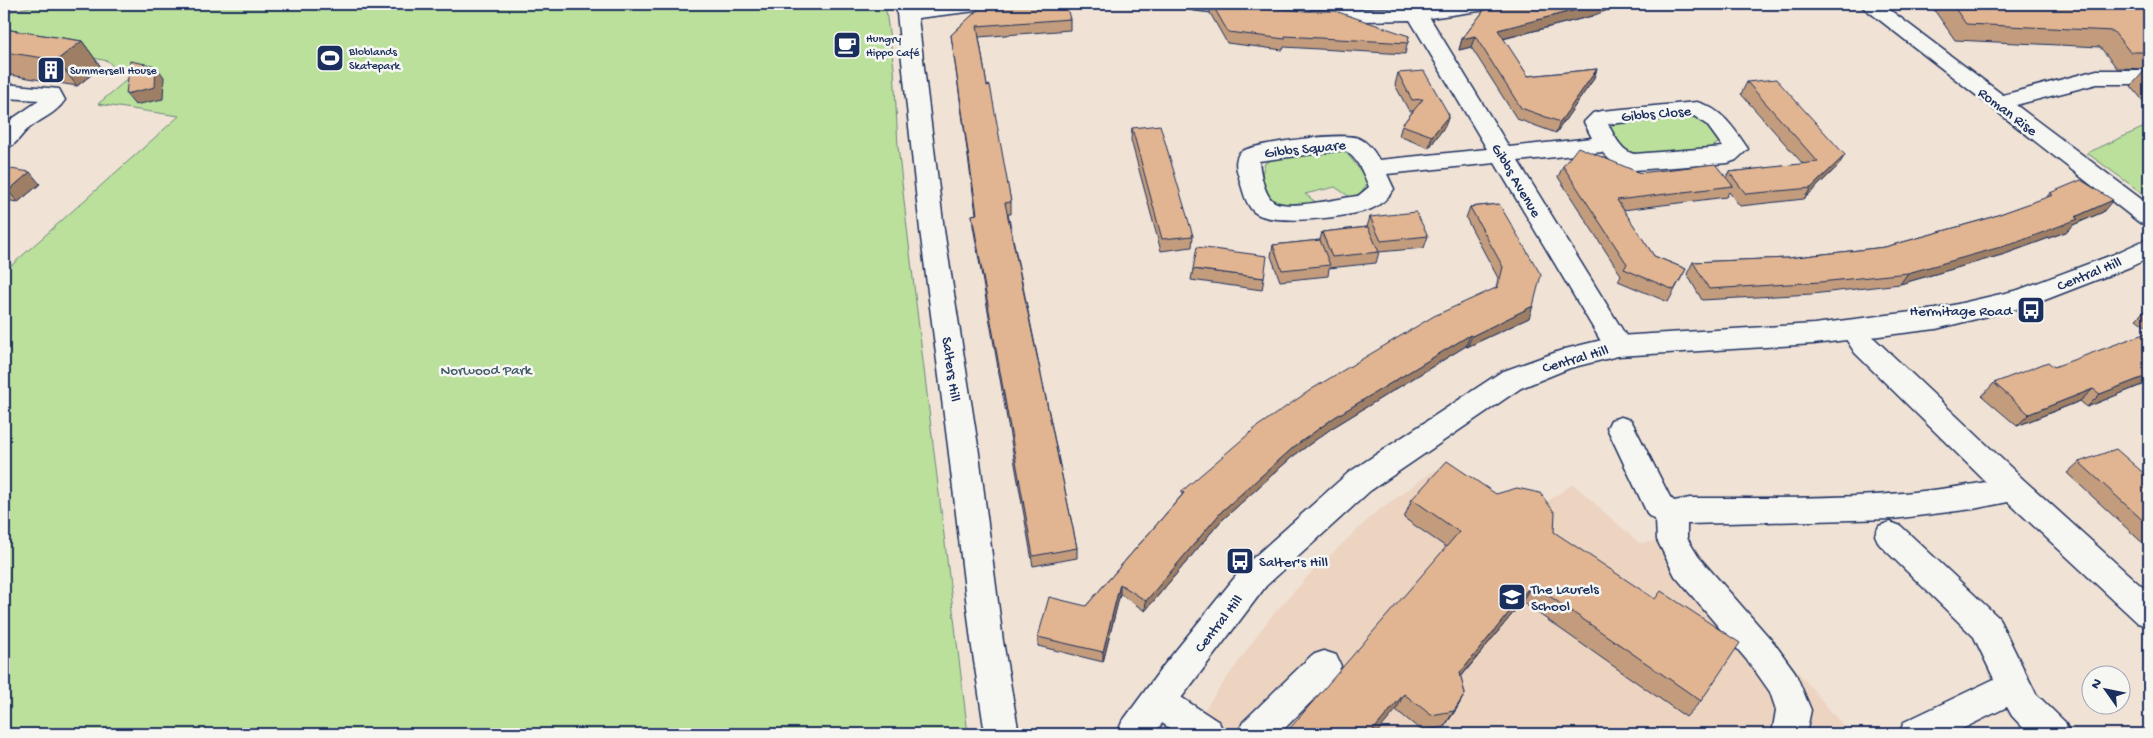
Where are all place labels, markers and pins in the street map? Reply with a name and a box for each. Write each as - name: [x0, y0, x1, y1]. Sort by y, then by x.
- cafe icon: Hungry Hippo Café: [832, 30, 862, 60]
- place label: Hungry Hippo Café: [866, 33, 920, 61]
- sports icon: Bloblands Skatepark: [315, 43, 345, 73]
- place label: Bloblands Skatepark: [348, 46, 401, 74]
- building icon: Summersell House: [36, 55, 66, 85]
- place label: Summersell House: [70, 65, 158, 79]
- bus stop icon: Hermitage Road: [2016, 295, 2046, 325]
- place label: Hermitage Road: [1909, 303, 2013, 321]
- bus stop icon: Salter's Hill: [1225, 546, 1255, 576]
- place label: Salter's Hill: [1259, 554, 1328, 572]
- place label: The Laurels School: [1530, 581, 1599, 616]
- school or university icon: The Laurels School: [1497, 582, 1527, 612]

